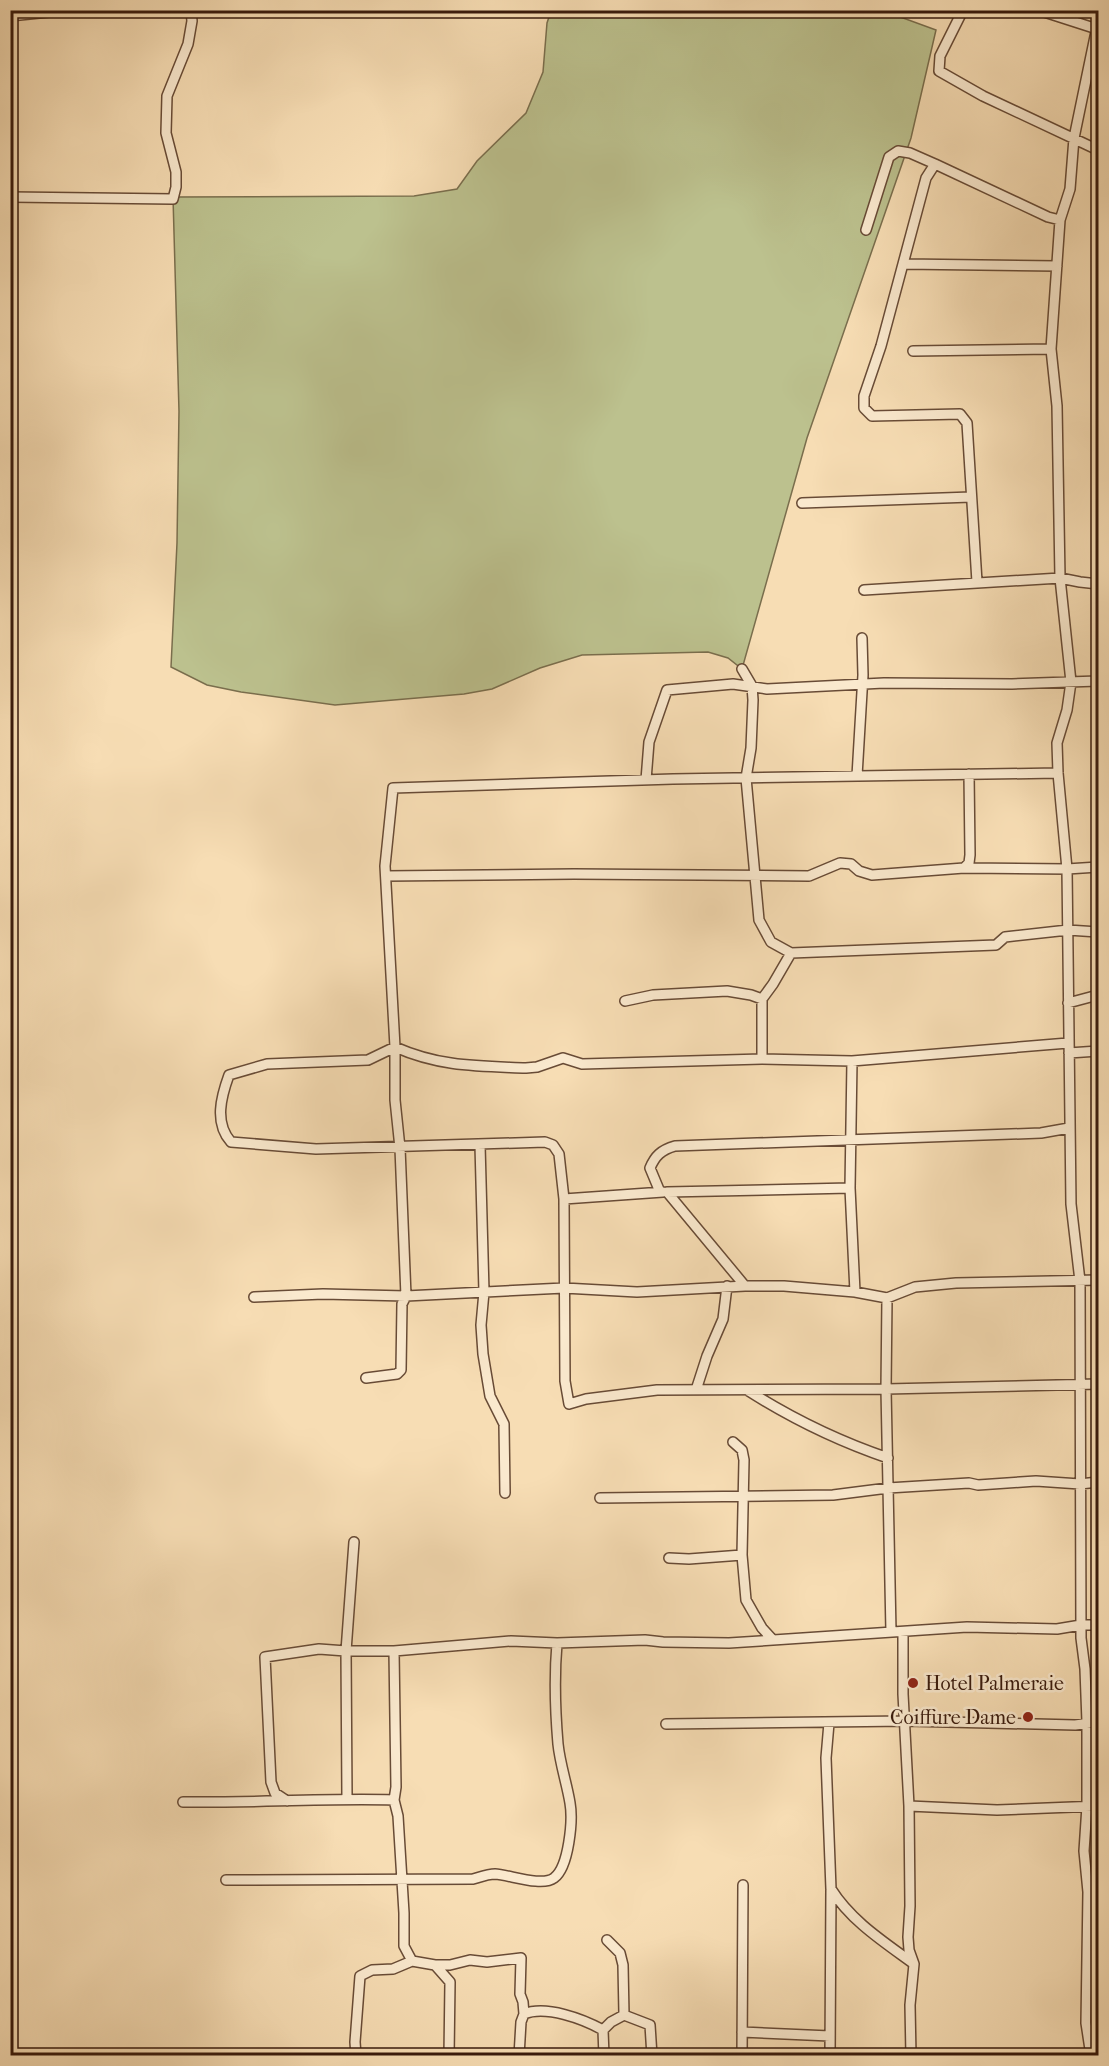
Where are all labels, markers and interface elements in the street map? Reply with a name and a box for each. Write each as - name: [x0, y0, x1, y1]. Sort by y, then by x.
- place label: Hotel Palmeraie: [925, 1672, 1064, 1695]
- marker: Hotel Palmeraie: [906, 1676, 920, 1690]
- place label: Coiffure Dame: [890, 1706, 1016, 1729]
- marker: Coiffure Dame: [1021, 1710, 1035, 1724]

